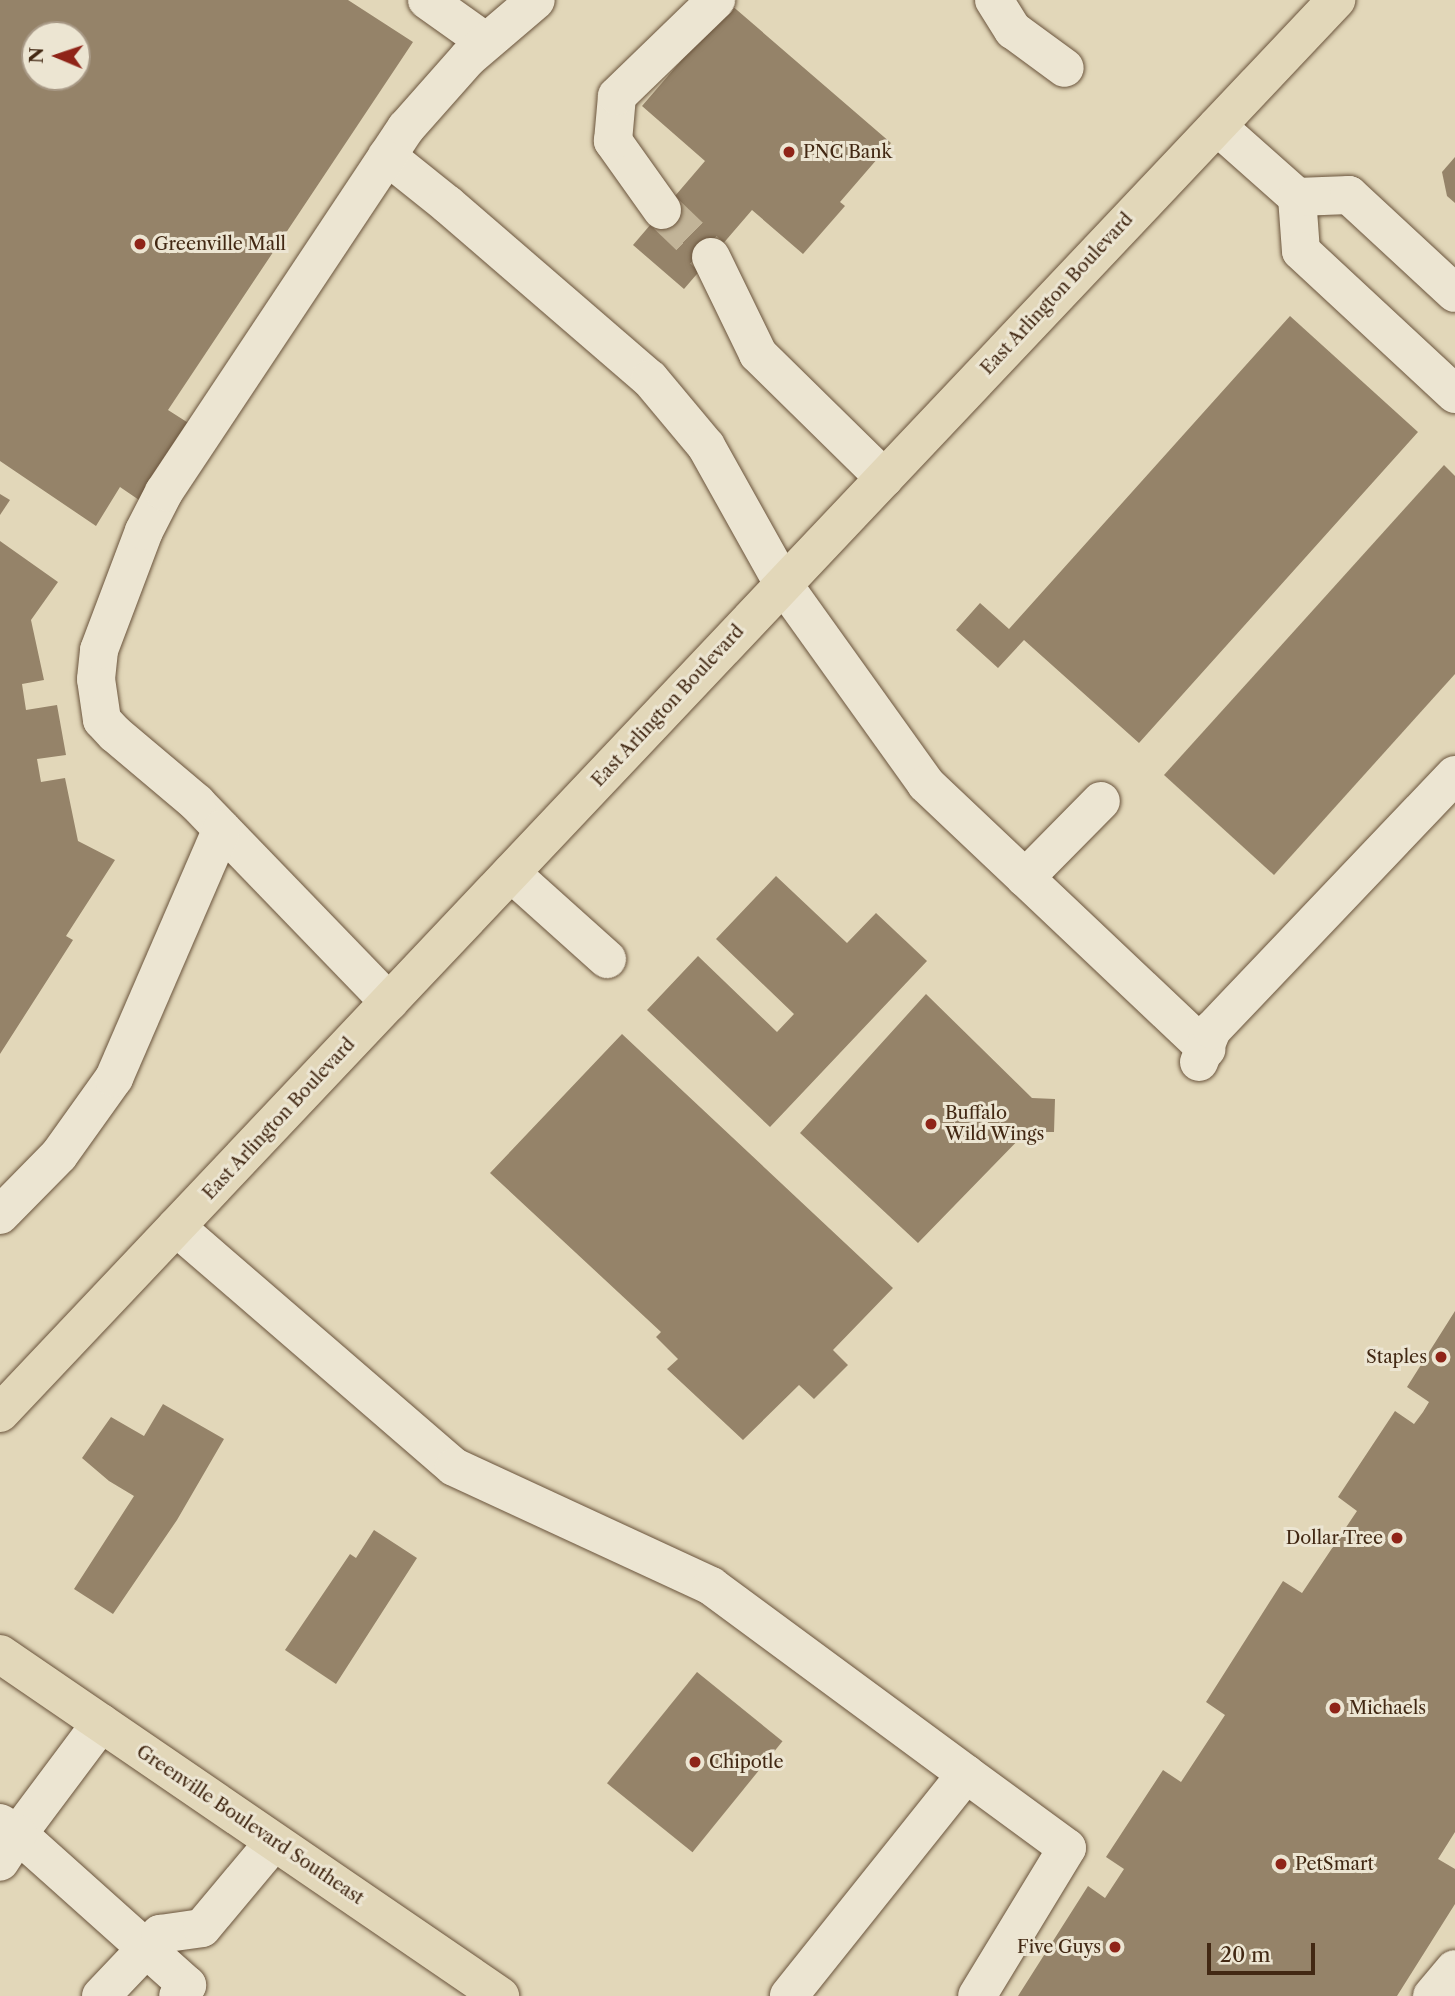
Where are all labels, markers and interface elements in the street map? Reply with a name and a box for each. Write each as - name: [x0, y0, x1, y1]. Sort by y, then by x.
- north arrow: [21, 21, 91, 91]
- text: N: [25, 47, 48, 64]
- place label: PNC Bank: [803, 141, 892, 163]
- marker: PNC Bank: [781, 144, 797, 160]
- street label: East Arlington Boulevard: [976, 209, 1138, 379]
- place label: Greenville Mall: [154, 233, 286, 255]
- marker: Greenville Mall: [132, 236, 148, 252]
- street label: East Arlington Boulevard: [587, 621, 749, 791]
- street label: East Arlington Boulevard: [198, 1034, 360, 1204]
- place label: Buffalo Wild Wings: [945, 1103, 1045, 1146]
- marker: Buffalo Wild Wings: [923, 1116, 939, 1132]
- place label: Staples: [1366, 1346, 1427, 1368]
- marker: Staples: [1433, 1349, 1449, 1365]
- place label: Dollar Tree: [1285, 1527, 1383, 1549]
- marker: Dollar Tree: [1389, 1530, 1405, 1546]
- place label: Michaels: [1349, 1697, 1426, 1719]
- marker: Michaels: [1327, 1700, 1343, 1716]
- street label: Greenville Boulevard Southeast: [132, 1741, 368, 1909]
- place label: Chipotle: [709, 1751, 784, 1773]
- marker: Chipotle: [687, 1754, 703, 1770]
- place label: PetSmart: [1295, 1853, 1374, 1875]
- marker: PetSmart: [1273, 1856, 1289, 1872]
- scale bar: [1210, 1930, 1318, 1974]
- place label: Five Guys: [1017, 1936, 1101, 1958]
- marker: Five Guys: [1107, 1939, 1123, 1955]
- text: 20 m: [1220, 1942, 1271, 1967]

